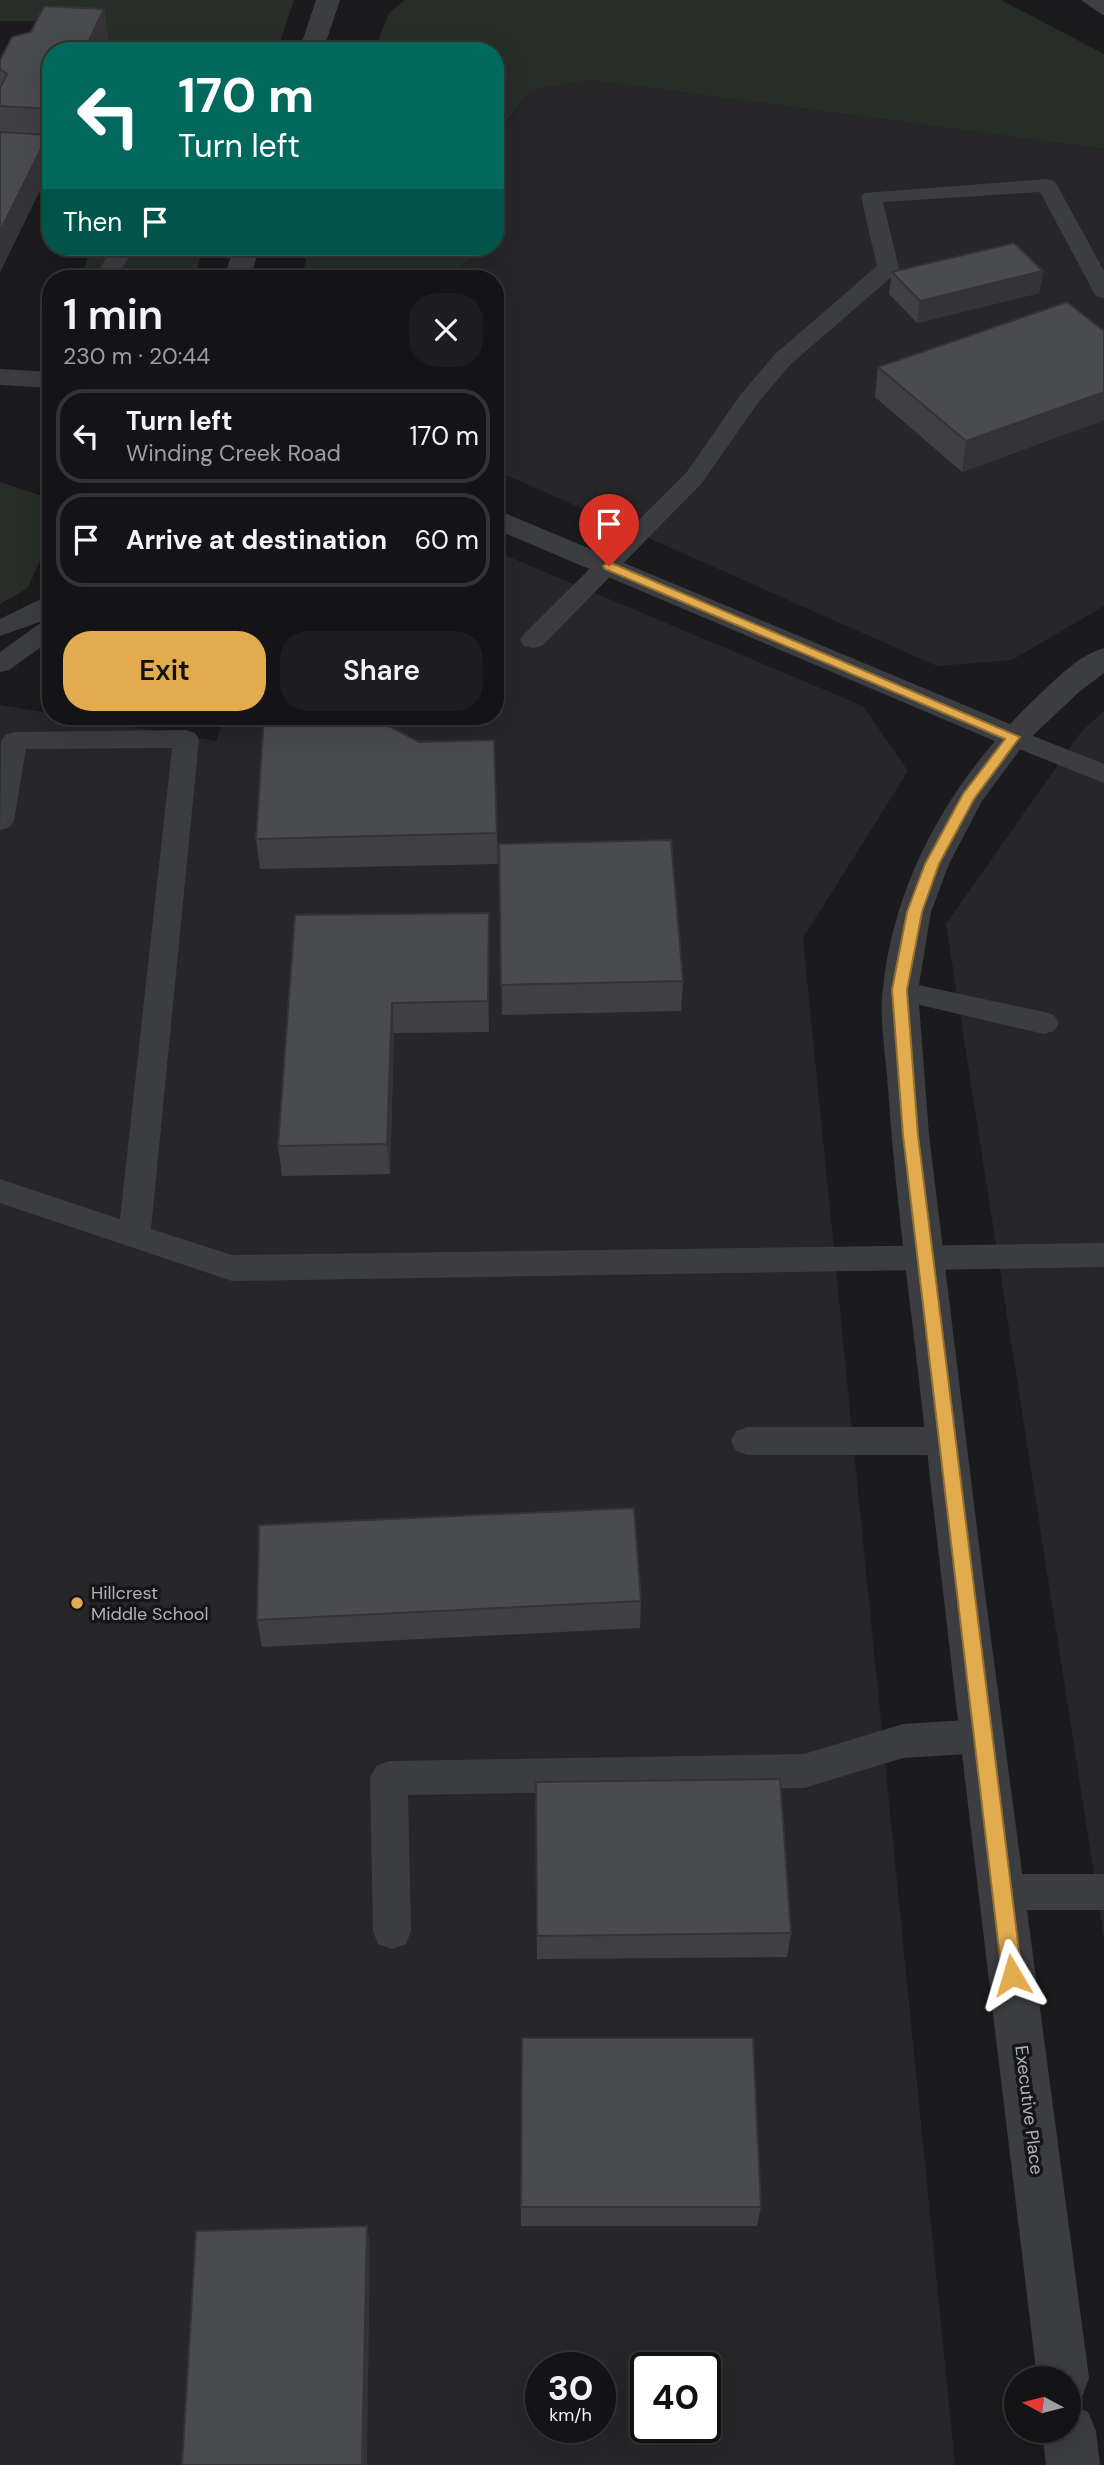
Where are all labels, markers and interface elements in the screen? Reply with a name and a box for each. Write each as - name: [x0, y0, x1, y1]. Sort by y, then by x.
- text: 170 m: [178, 63, 314, 127]
- icon: left: [63, 70, 154, 161]
- text: Turn left: [178, 125, 300, 167]
- icon: arrive: [136, 203, 174, 241]
- text: Then: [63, 205, 122, 239]
- text: 1 min: [63, 287, 163, 342]
- button: close: [409, 293, 483, 367]
- text: 230 m · 20:44: [63, 341, 210, 371]
- text: Turn left: [126, 404, 233, 438]
- icon: left: [67, 417, 105, 455]
- text: 170 m: [410, 419, 479, 453]
- text: Winding Creek Road: [126, 438, 341, 468]
- pin: [579, 494, 639, 566]
- icon: arrive: [590, 505, 628, 543]
- icon: arrive: [67, 521, 105, 559]
- text: Arrive at destination: [126, 523, 387, 557]
- text: 60 m: [415, 523, 479, 557]
- button: Exit: [63, 631, 266, 711]
- button: Share: [280, 631, 483, 711]
- place label: Hillcrest Middle School: [91, 1581, 209, 1626]
- marker: Hillcrest Middle School: [69, 1595, 85, 1611]
- position arrow: [975, 1938, 1049, 2012]
- street label: Executive Place: [1009, 2044, 1049, 2176]
- speed limit sign: 40: [630, 2352, 721, 2443]
- text: 30: [548, 2365, 593, 2411]
- north arrow: [1004, 2366, 1082, 2443]
- map controls: [1004, 2366, 1081, 2443]
- text: km/h: [549, 2403, 592, 2427]

